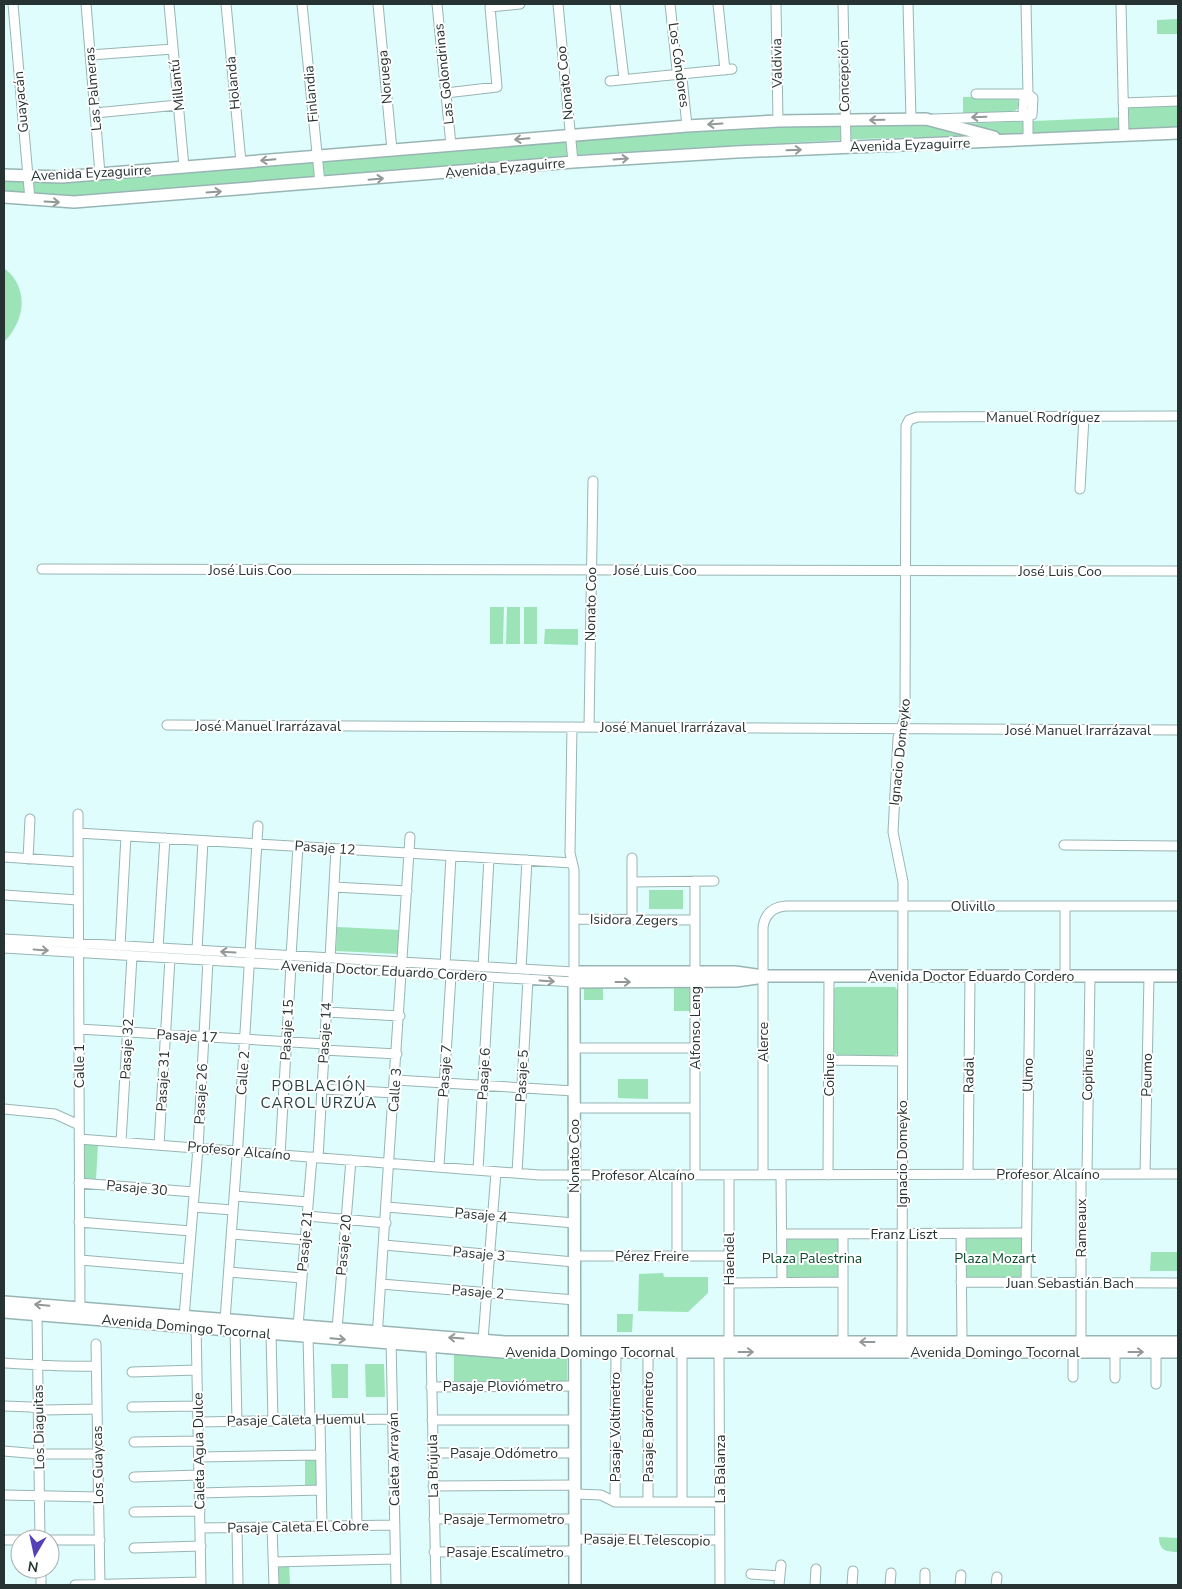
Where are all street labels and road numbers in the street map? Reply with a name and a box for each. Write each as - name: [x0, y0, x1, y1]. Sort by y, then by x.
- street label: Los Cóndores: [664, 21, 694, 109]
- street label: Las Golondrinas: [429, 22, 459, 126]
- street label: Valdivia: [767, 38, 787, 89]
- street label: Concepción: [834, 40, 854, 112]
- street label: Nonato Coo: [552, 45, 578, 121]
- street label: Las Palmeras: [80, 46, 106, 132]
- street label: Noruega: [373, 49, 397, 105]
- street label: Holanda: [221, 56, 245, 110]
- street label: Millantú: [165, 58, 189, 112]
- street label: Finlandia: [299, 65, 323, 123]
- street label: Guayacán: [9, 70, 33, 134]
- street label: Avenida Eyzaguirre: [849, 133, 971, 157]
- street label: Avenida Eyzaguirre: [444, 153, 566, 183]
- street label: Avenida Eyzaguirre: [30, 160, 152, 186]
- street label: Manuel Rodríguez: [986, 408, 1100, 427]
- street label: José Luis Coo: [207, 561, 292, 580]
- street label: José Luis Coo: [612, 561, 697, 580]
- street label: José Luis Coo: [1017, 562, 1102, 581]
- street label: Nonato Coo: [581, 567, 601, 641]
- street label: Ignacio Domeyko: [885, 697, 915, 806]
- street label: José Manuel Irarrázaval: [194, 717, 342, 736]
- street label: José Manuel Irarrázaval: [599, 718, 747, 737]
- street label: José Manuel Irarrázaval: [1004, 721, 1152, 740]
- street label: Pasaje 12: [294, 836, 356, 860]
- street label: Olivillo: [951, 897, 996, 916]
- street label: Isidora Zegers: [590, 910, 679, 930]
- street label: Avenida Doctor Eduardo Cordero: [280, 956, 488, 986]
- street label: Avenida Doctor Eduardo Cordero: [868, 967, 1075, 986]
- street label: Alfonso Leng: [686, 986, 705, 1070]
- street label: Pasaje 15: [276, 999, 298, 1061]
- street label: Pasaje 14: [314, 1002, 336, 1064]
- street label: Pasaje 32: [116, 1018, 138, 1080]
- street label: Alerce: [754, 1022, 773, 1062]
- street label: Pasaje 17: [156, 1025, 218, 1047]
- street label: Calle 1: [70, 1044, 89, 1088]
- street label: Pasaje 7: [434, 1044, 456, 1098]
- street label: Pasaje 6: [473, 1047, 495, 1101]
- street label: Pasaje 5: [511, 1049, 533, 1103]
- street label: Copihue: [1078, 1049, 1098, 1101]
- street label: Pasaje 31: [152, 1050, 174, 1112]
- street label: Calle 2: [232, 1050, 254, 1096]
- street label: Coihue: [820, 1053, 839, 1097]
- street label: Peumo: [1137, 1053, 1157, 1097]
- street label: Radal: [959, 1056, 979, 1093]
- street label: Ulmo: [1018, 1058, 1038, 1092]
- street label: Pasaje 26: [190, 1063, 212, 1125]
- street label: Calle 3: [384, 1067, 406, 1113]
- street label: Ignacio Domeyko: [893, 1100, 912, 1208]
- street label: Nonato Coo: [565, 1119, 584, 1193]
- street label: Profesor Alcaíno: [187, 1137, 292, 1165]
- street label: Profesor Alcaíno: [996, 1165, 1100, 1184]
- street label: Profesor Alcaíno: [591, 1166, 695, 1185]
- street label: Pasaje 30: [106, 1176, 168, 1200]
- street label: Rameaux: [1072, 1198, 1091, 1257]
- street label: Pasaje 4: [454, 1203, 508, 1227]
- street label: Pasaje 21: [293, 1210, 317, 1272]
- street label: Pasaje 20: [332, 1214, 356, 1276]
- street label: Franz Liszt: [871, 1225, 938, 1244]
- street label: Haendel: [720, 1232, 739, 1286]
- street label: Pasaje 3: [452, 1242, 506, 1266]
- street label: Pérez Freire: [615, 1247, 689, 1266]
- street label: Juan Sebastián Bach: [1005, 1274, 1134, 1293]
- street label: Pasaje 2: [451, 1280, 505, 1304]
- street label: Avenida Domingo Tocornal: [101, 1310, 272, 1344]
- street label: Avenida Domingo Tocornal: [505, 1343, 676, 1362]
- street label: Avenida Domingo Tocornal: [910, 1343, 1081, 1362]
- street label: Pasaje Barómetro: [639, 1371, 658, 1483]
- street label: Pasaje Voltímetro: [606, 1372, 625, 1482]
- street label: Pasaje Ploviómetro: [443, 1377, 563, 1396]
- street label: Los Diaguitas: [29, 1384, 49, 1470]
- street label: Caleta Agua Dulce: [188, 1392, 210, 1510]
- street label: Pasaje Caleta Huemul: [227, 1409, 366, 1431]
- street label: Caleta Arrayán: [384, 1412, 404, 1506]
- street label: Los Guaycas: [88, 1425, 108, 1505]
- street label: La Brújula: [423, 1434, 443, 1498]
- street label: La Balanza: [711, 1435, 730, 1503]
- street label: Pasaje Odómetro: [450, 1444, 558, 1463]
- street label: Pasaje Termometro: [443, 1510, 565, 1529]
- street label: Pasaje Caleta El Cobre: [227, 1516, 369, 1538]
- street label: Pasaje El Telescopio: [583, 1529, 711, 1551]
- street label: Pasaje Escalímetro: [446, 1543, 564, 1562]

